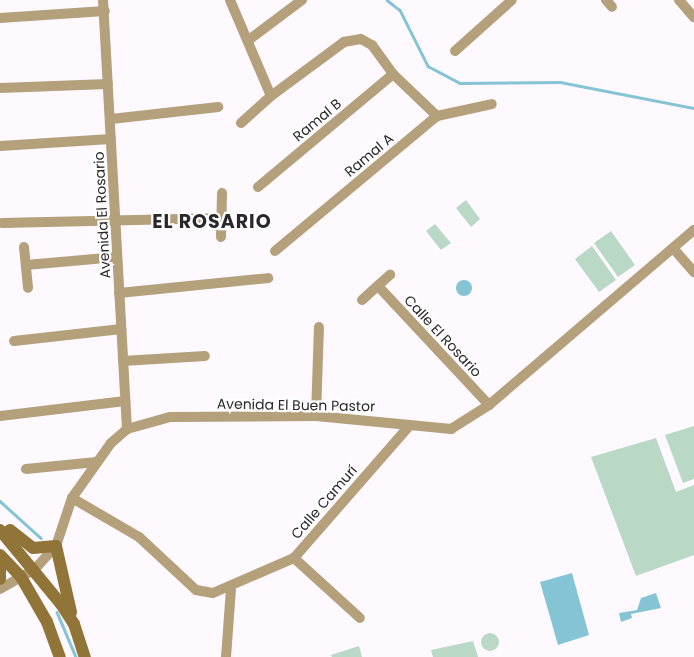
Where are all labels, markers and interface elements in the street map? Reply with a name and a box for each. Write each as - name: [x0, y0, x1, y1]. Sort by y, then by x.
- street label: Ramal B: [290, 95, 344, 145]
- street label: Ramal A: [341, 130, 397, 180]
- street label: Avenida El Rosario: [90, 151, 114, 279]
- district label: EL ROSARIO: [151, 211, 273, 233]
- street label: Calle El Rosario: [401, 292, 485, 380]
- street label: Avenida El Buen Pastor: [217, 395, 375, 415]
- street label: Calle Camurí: [288, 462, 360, 542]

